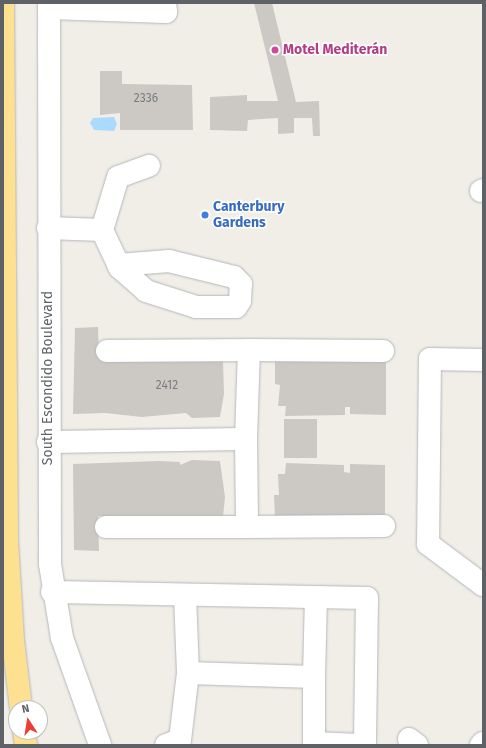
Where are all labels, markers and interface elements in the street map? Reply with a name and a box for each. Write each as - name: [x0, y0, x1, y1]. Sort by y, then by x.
- place label: Motel Mediterán: [283, 42, 387, 58]
- marker: Motel Mediterán: [270, 45, 280, 55]
- house number: 2336: [134, 92, 158, 106]
- place label: Canterbury Gardens: [213, 199, 284, 232]
- marker: Canterbury Gardens: [200, 210, 210, 220]
- street label: South Escondido Boulevard: [40, 291, 56, 465]
- house number: 2412: [156, 379, 178, 393]
- north arrow: [8, 700, 48, 740]
- text: N: [21, 702, 31, 716]

